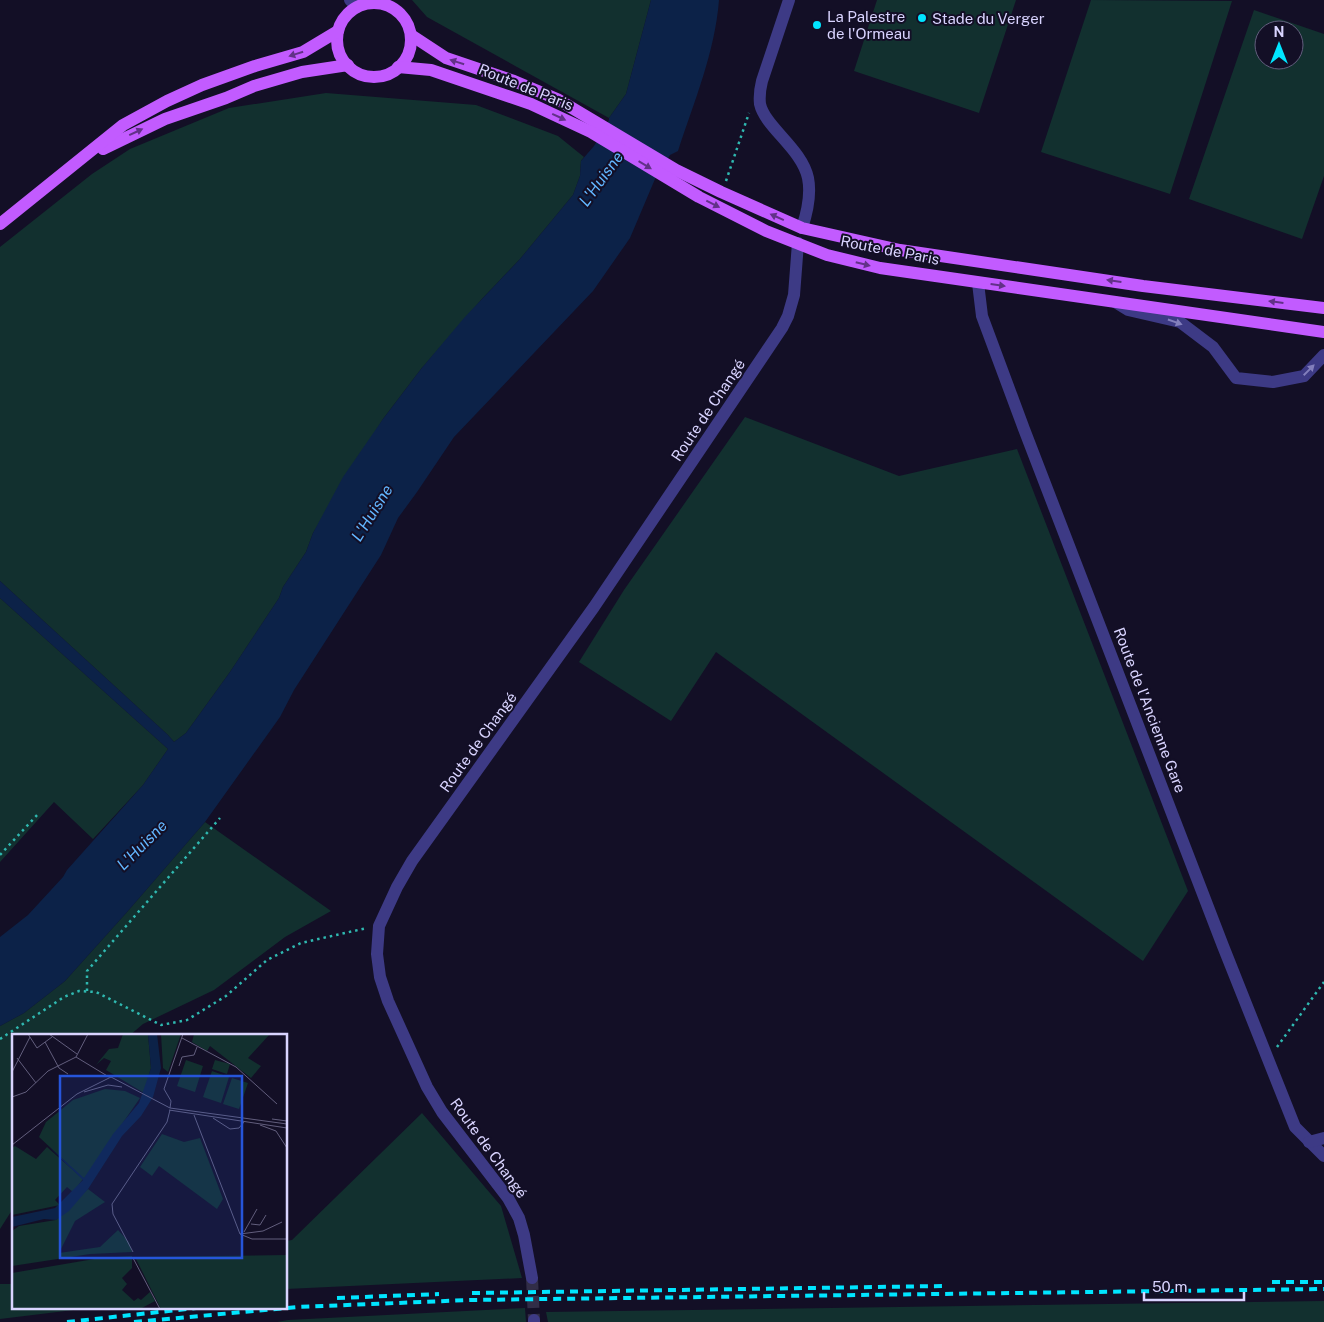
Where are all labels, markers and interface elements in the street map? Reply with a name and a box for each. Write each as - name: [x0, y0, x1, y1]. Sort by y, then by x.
- place label: La Palestre de l'Ormeau: [827, 8, 911, 42]
- place label: Stade du Verger: [932, 10, 1045, 27]
- marker: Stade du Verger: [916, 12, 928, 24]
- marker: La Palestre de l'Ormeau: [811, 19, 823, 31]
- north arrow: [1254, 20, 1304, 70]
- text: N: [1274, 24, 1284, 40]
- one-way arrow: [288, 51, 303, 59]
- one-way arrow: [449, 58, 464, 66]
- street label: Route de Paris: [476, 60, 576, 114]
- one-way arrow: [551, 113, 566, 121]
- one-way arrow: [129, 128, 143, 136]
- water label: L'Huisne: [575, 148, 627, 210]
- one-way arrow: [639, 161, 652, 170]
- one-way arrow: [706, 200, 720, 208]
- one-way arrow: [770, 212, 784, 220]
- street label: Route de Paris: [839, 232, 941, 268]
- one-way arrow: [856, 260, 871, 268]
- one-way arrow: [1106, 277, 1122, 285]
- one-way arrow: [991, 281, 1007, 289]
- one-way arrow: [1267, 298, 1283, 306]
- one-way arrow: [1168, 318, 1183, 326]
- street label: Route de Changé: [668, 356, 748, 464]
- one-way arrow: [1303, 364, 1315, 376]
- water label: L'Huisne: [347, 481, 397, 545]
- street label: Route de l'Ancienne Gare: [1111, 625, 1189, 795]
- street label: Route de Changé: [436, 689, 520, 795]
- water label: L'Huisne: [113, 816, 171, 874]
- inset map: [12, 1034, 288, 1310]
- street label: Route de Changé: [447, 1095, 531, 1201]
- scale bar: [1144, 1270, 1244, 1302]
- text: 50 m: [1152, 1278, 1187, 1295]

